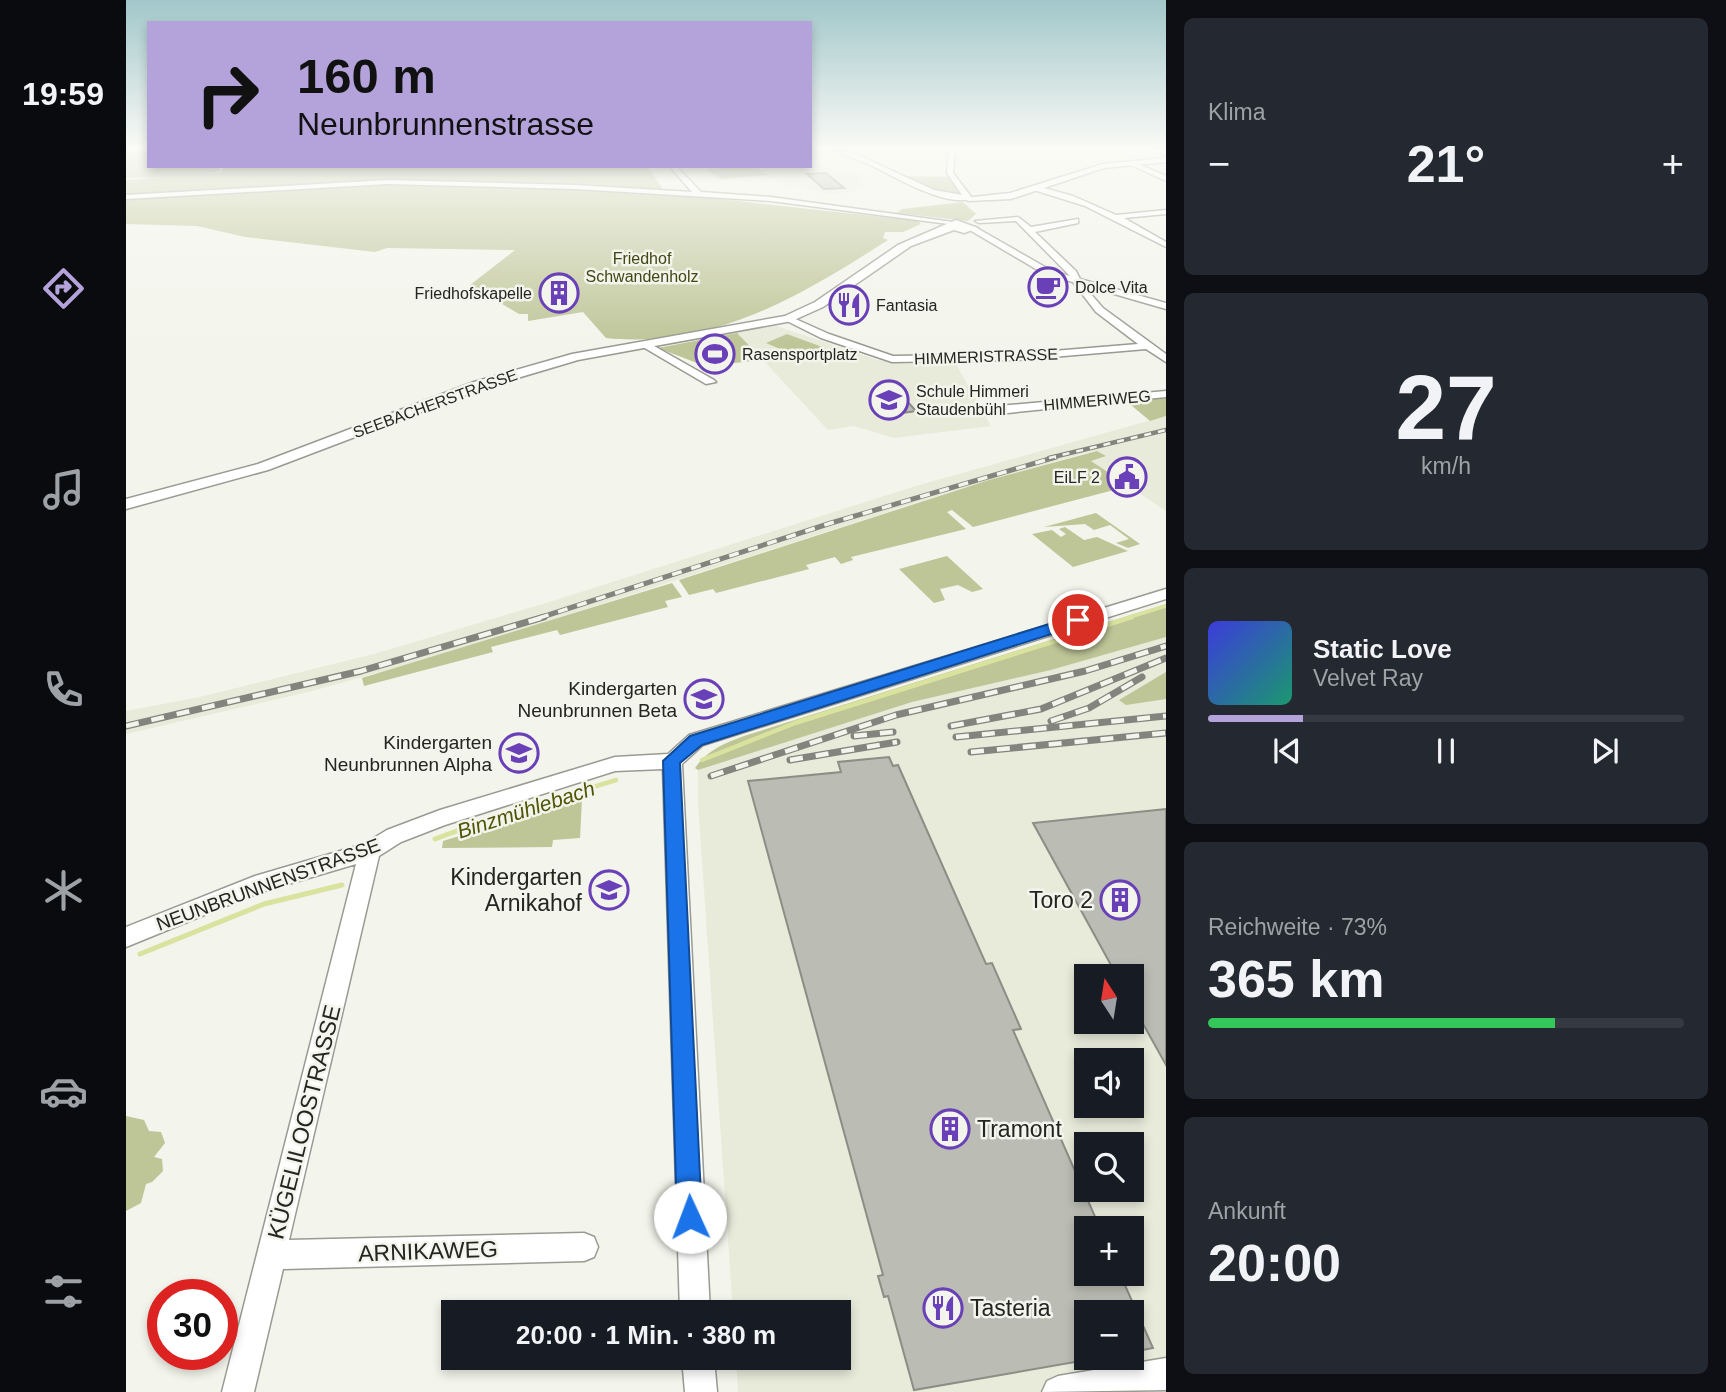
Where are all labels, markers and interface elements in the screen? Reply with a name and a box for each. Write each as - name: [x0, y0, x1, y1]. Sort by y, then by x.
- icon: right: [182, 49, 273, 140]
- text: 160 m: [297, 49, 436, 103]
- text: 19:59: [22, 76, 104, 112]
- text: Klima: [1208, 99, 1266, 125]
- text: Neunbrunnenstrasse: [297, 106, 594, 142]
- text: 21°: [1407, 135, 1485, 193]
- text: −: [1208, 143, 1230, 185]
- text: +: [1662, 143, 1684, 185]
- park label: Friedhof Schwandenholz: [586, 250, 698, 285]
- icon: directions: [39, 264, 88, 313]
- cafe icon: Dolce Vita: [1027, 266, 1069, 308]
- building icon: Friedhofskapelle: [538, 272, 580, 314]
- place label: Dolce Vita: [1075, 279, 1148, 296]
- restaurant icon: Fantasia: [828, 284, 870, 326]
- place label: Friedhofskapelle: [415, 285, 532, 302]
- place label: Fantasia: [876, 297, 937, 314]
- sports icon: Rasensportplatz: [694, 333, 736, 375]
- street label: HIMMERISTRASSE: [914, 345, 1058, 368]
- place label: Rasensportplatz: [742, 346, 858, 363]
- text: 27: [1395, 357, 1497, 458]
- street label: SEEBACHERSTRASSE: [351, 366, 520, 441]
- school or university icon: Schule Himmeri Staudenbühl: [868, 379, 910, 421]
- place label: Schule Himmeri Staudenbühl: [916, 383, 1029, 418]
- street label: HIMMERIWEG: [1043, 387, 1151, 414]
- text: km/h: [1421, 453, 1471, 479]
- public building icon: EiLF 2: [1106, 456, 1148, 498]
- icon: music: [39, 465, 88, 514]
- place label: EiLF 2: [1054, 469, 1100, 486]
- pin: [1048, 590, 1108, 650]
- icon: arrive: [1059, 601, 1097, 639]
- text: Static Love: [1313, 634, 1452, 664]
- icon: phone: [39, 665, 88, 714]
- text: Velvet Ray: [1313, 665, 1423, 691]
- place label: Kindergarten Neunbrunnen Beta: [517, 678, 677, 721]
- school or university icon: Kindergarten Neunbrunnen Beta: [683, 678, 725, 720]
- place label: Kindergarten Neunbrunnen Alpha: [324, 732, 492, 775]
- school or university icon: Kindergarten Neunbrunnen Alpha: [498, 732, 540, 774]
- icon: previous: [1268, 732, 1306, 770]
- icon: pause: [1427, 732, 1465, 770]
- icon: next: [1586, 732, 1624, 770]
- water label: Binzmühlebach: [454, 776, 598, 843]
- street label: NEUNBRUNNENSTRASSE: [153, 834, 383, 935]
- place label: Kindergarten Arnikahof: [450, 864, 583, 916]
- icon: climate: [39, 866, 88, 915]
- school or university icon: Kindergarten Arnikahof: [588, 869, 630, 911]
- building icon: Toro 2: [1099, 879, 1141, 921]
- place label: Toro 2: [1029, 887, 1093, 913]
- text: Reichweite · 73%: [1208, 914, 1387, 940]
- text: 365 km: [1208, 950, 1384, 1008]
- north arrow: [1074, 964, 1144, 1034]
- map controls: [1074, 964, 1144, 1370]
- street label: KÜGELILOOSTRASSE: [262, 1002, 346, 1242]
- button: sound: [1074, 1048, 1144, 1118]
- icon: car: [39, 1067, 88, 1116]
- building icon: Tramont: [929, 1108, 971, 1150]
- place label: Tramont: [977, 1116, 1062, 1142]
- button: search: [1074, 1132, 1144, 1202]
- position arrow: [653, 1180, 727, 1254]
- text: Ankunft: [1208, 1198, 1286, 1224]
- button: +: [1074, 1216, 1144, 1286]
- text: 20:00: [1208, 1234, 1341, 1292]
- street label: ARNIKAWEG: [358, 1236, 498, 1266]
- icon: filters: [39, 1267, 88, 1316]
- speed limit sign: 30: [147, 1279, 238, 1370]
- restaurant icon: Tasteria: [922, 1287, 964, 1329]
- place label: Tasteria: [970, 1295, 1051, 1321]
- button: −: [1074, 1300, 1144, 1370]
- text: 20:00 · 1 Min. · 380 m: [516, 1320, 776, 1350]

